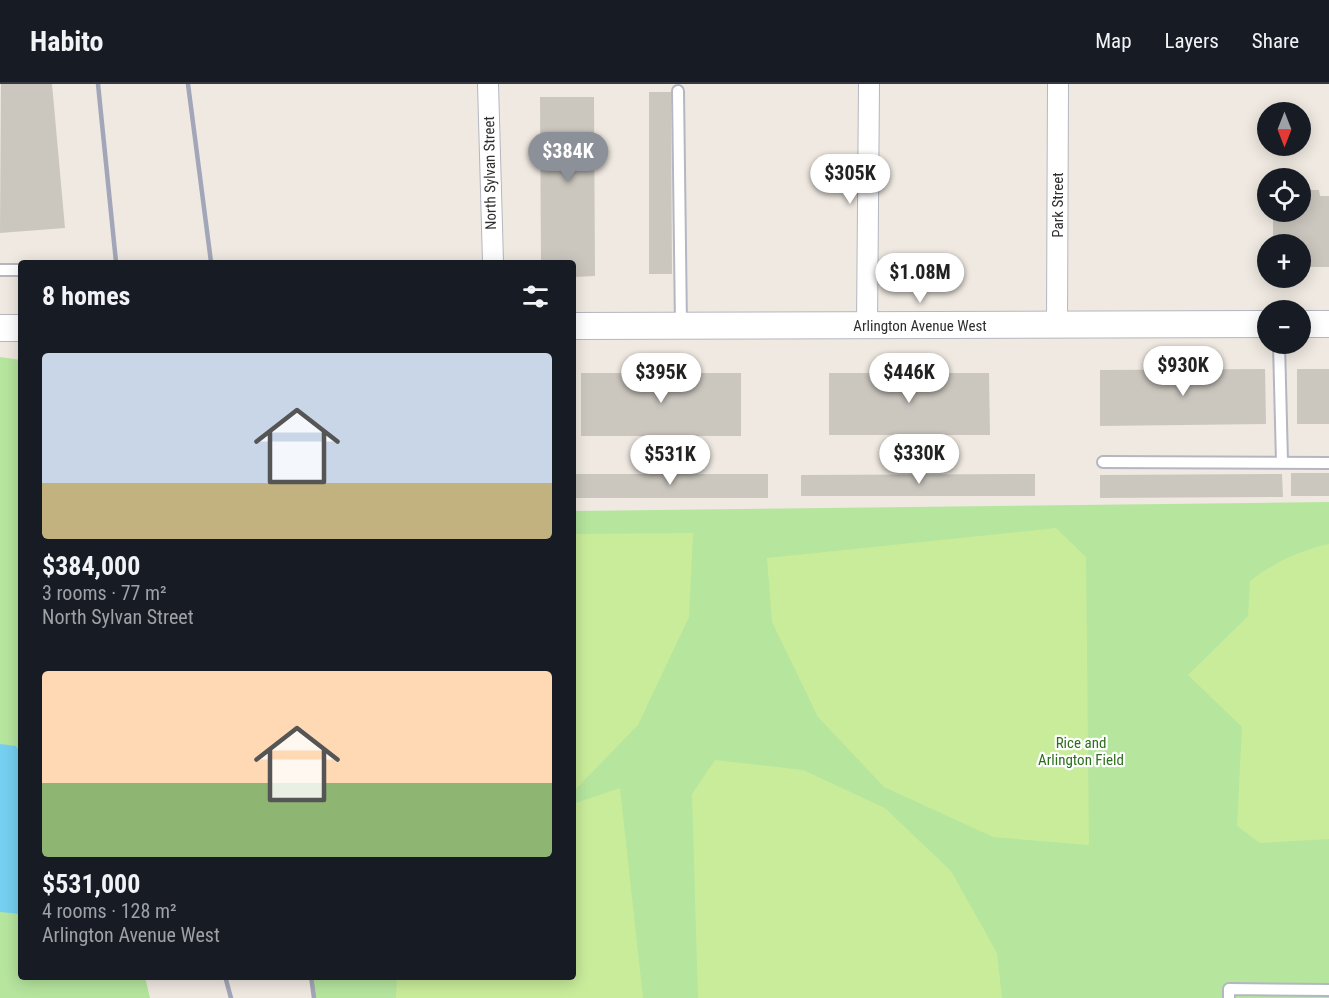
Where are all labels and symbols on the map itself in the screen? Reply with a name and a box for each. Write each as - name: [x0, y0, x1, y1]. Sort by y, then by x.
- north arrow: [1257, 102, 1311, 156]
- street label: North Sylvan Street: [480, 116, 500, 230]
- pin: $384K: [526, 132, 610, 183]
- pin: $305K: [808, 154, 892, 205]
- street label: Park Street: [1049, 172, 1067, 238]
- pin: $1.08M: [871, 253, 969, 304]
- street label: Arlington Avenue West: [853, 317, 987, 335]
- pin: $930K: [1141, 346, 1225, 397]
- pin: $395K: [619, 353, 703, 404]
- pin: $446K: [867, 353, 951, 404]
- pin: $330K: [877, 434, 961, 485]
- pin: $531K: [628, 435, 712, 486]
- park label: Rice and Arlington Field: [1038, 734, 1124, 769]

